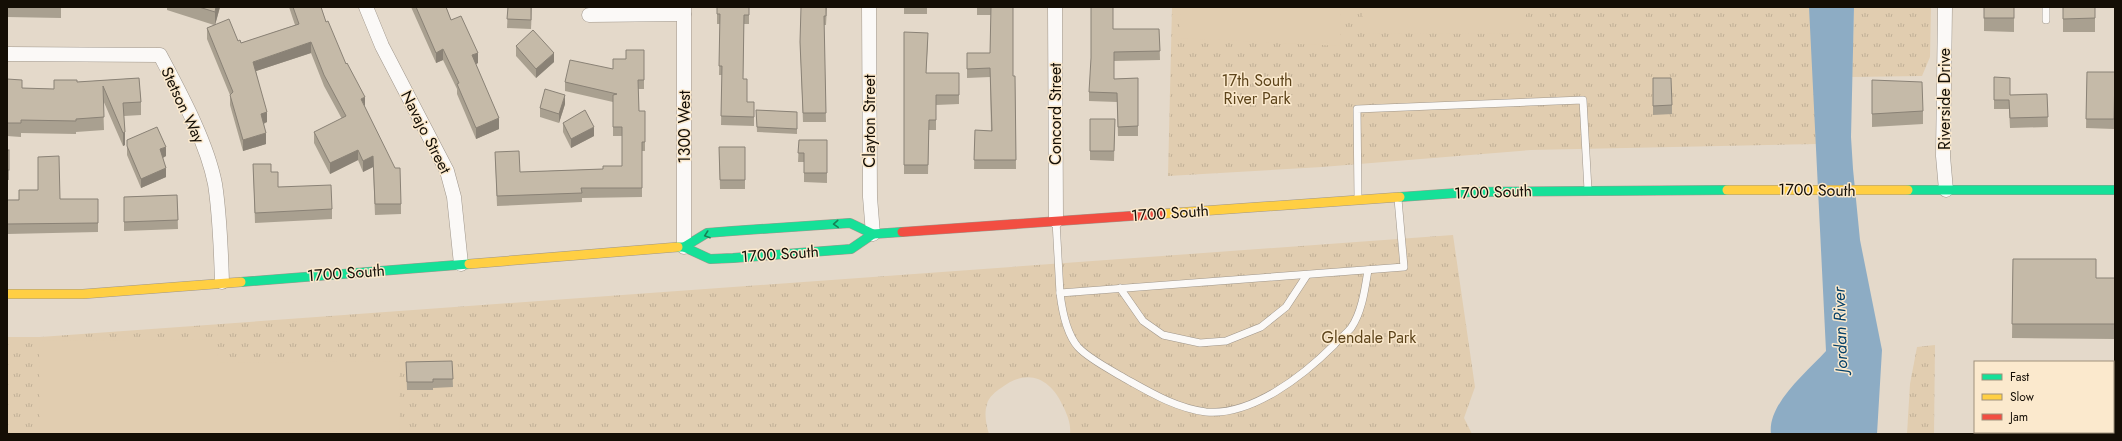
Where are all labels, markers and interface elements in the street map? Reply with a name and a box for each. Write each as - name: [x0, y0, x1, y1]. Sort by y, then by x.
- street label: Riverside Drive: [1933, 48, 1956, 150]
- street label: Stetson Way: [155, 63, 211, 148]
- street label: Concord Street: [1044, 63, 1067, 165]
- park label: 17th South River Park: [1222, 69, 1292, 110]
- street label: Clayton Street: [858, 74, 881, 168]
- street label: Navajo Street: [395, 86, 457, 178]
- street label: 1300 West: [673, 90, 696, 164]
- street label: 1700 South: [1778, 178, 1856, 202]
- street label: 1700 South: [1454, 179, 1532, 205]
- street label: 1700 South: [1130, 199, 1210, 227]
- one-way arrow: [833, 220, 839, 229]
- one-way arrow: [704, 230, 711, 239]
- street label: 1700 South: [740, 240, 820, 268]
- street label: 1700 South: [306, 259, 386, 287]
- water label: Jordan River: [1826, 285, 1854, 376]
- park label: Glendale Park: [1322, 326, 1417, 349]
- legend: [1974, 361, 2114, 433]
- text: Fast: [2010, 368, 2029, 386]
- text: Slow: [2010, 388, 2035, 406]
- text: Jam: [2008, 408, 2028, 426]

